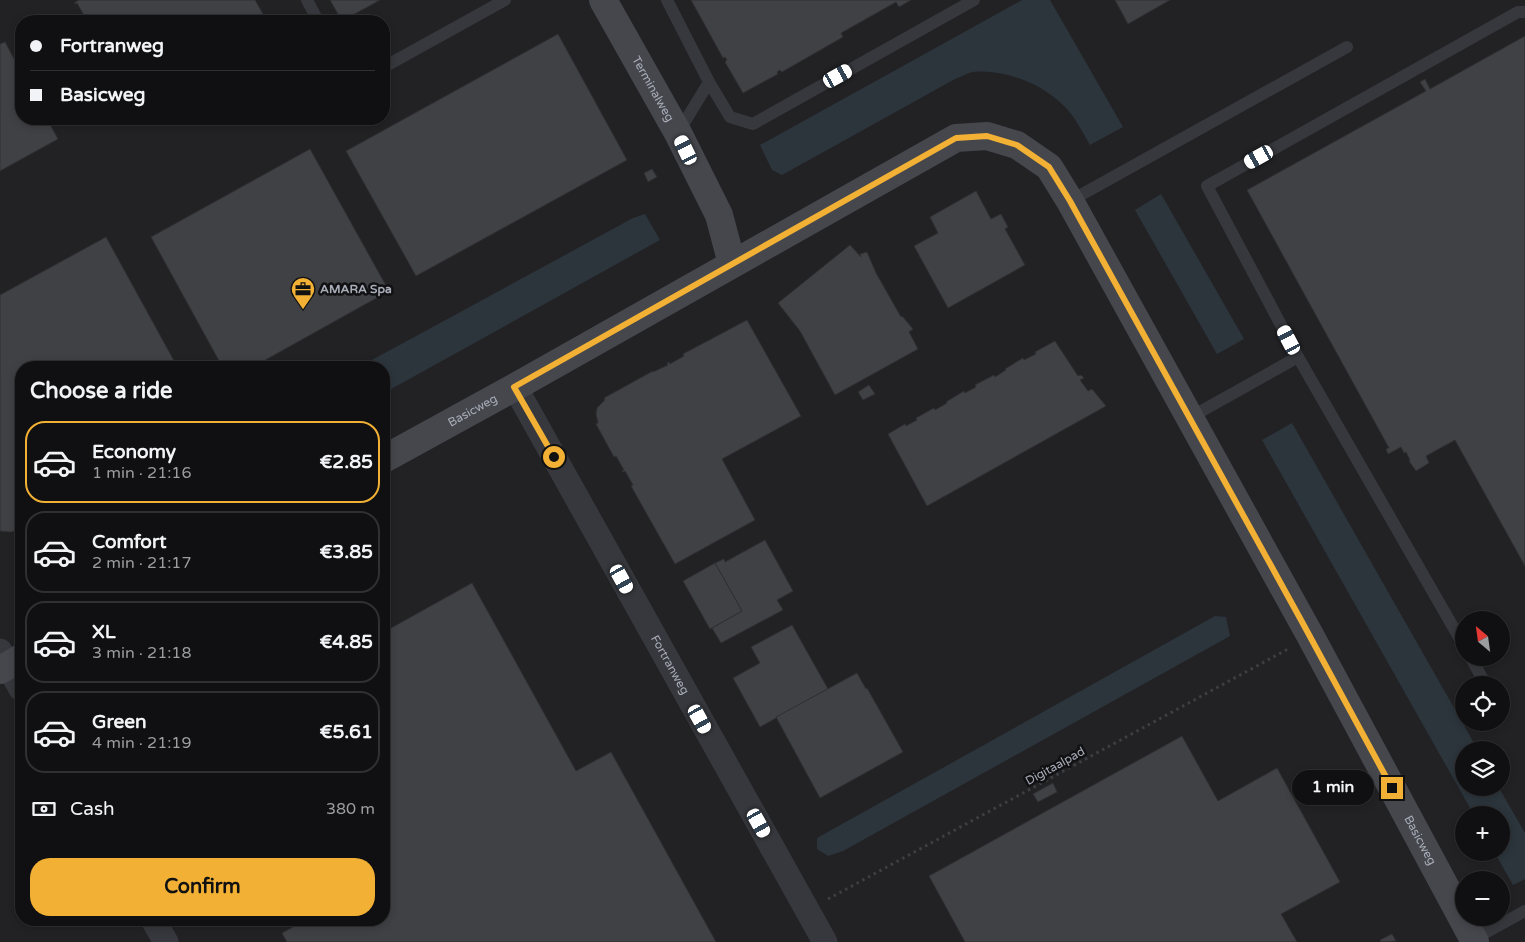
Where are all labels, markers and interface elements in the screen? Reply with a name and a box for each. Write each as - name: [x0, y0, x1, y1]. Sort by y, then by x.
- text: Fortranweg: [60, 35, 164, 57]
- street label: Terminalweg: [629, 54, 677, 124]
- car: [821, 62, 854, 90]
- text: Basicweg: [60, 84, 145, 106]
- car: [672, 133, 699, 167]
- car: [1242, 143, 1275, 171]
- office icon: AMARA Spa: [290, 276, 316, 310]
- place label: AMARA Spa: [320, 282, 392, 297]
- car: [1275, 323, 1302, 357]
- text: Choose a ride: [30, 378, 173, 404]
- street label: Basicweg: [445, 391, 500, 430]
- icon: car: [32, 440, 77, 485]
- text: Economy: [92, 441, 176, 463]
- route start: [543, 446, 565, 468]
- text: €2.85: [319, 451, 373, 473]
- text: 1 min · 21:16: [92, 463, 191, 483]
- icon: car: [32, 530, 77, 575]
- text: Comfort: [92, 531, 166, 553]
- text: €3.85: [319, 541, 373, 563]
- text: 2 min · 21:17: [92, 553, 191, 573]
- car: [608, 562, 635, 596]
- north arrow: [1455, 611, 1510, 666]
- map controls: [1455, 611, 1510, 926]
- icon: car: [32, 620, 77, 665]
- text: XL: [92, 621, 116, 643]
- text: €4.85: [319, 631, 373, 653]
- street label: Fortranweg: [648, 633, 692, 697]
- text: 3 min · 21:18: [92, 643, 191, 663]
- button: locate: [1455, 676, 1510, 731]
- car: [686, 702, 713, 736]
- icon: car: [32, 710, 77, 755]
- text: Green: [92, 711, 146, 733]
- text: €5.61: [319, 721, 373, 743]
- text: 4 min · 21:19: [92, 733, 191, 753]
- button: layers: [1455, 741, 1510, 796]
- street label: Digitaalpad: [1023, 744, 1087, 788]
- callout: 1 min: [1292, 770, 1374, 806]
- text: 1 min: [1312, 777, 1354, 797]
- route end: [1381, 777, 1403, 799]
- icon: cash: [30, 795, 58, 823]
- text: Cash: [70, 798, 115, 820]
- text: 380 m: [326, 799, 375, 819]
- car: [745, 806, 772, 840]
- button: +: [1455, 806, 1510, 861]
- street label: Basicweg: [1401, 813, 1439, 867]
- button: Confirm: [30, 858, 375, 916]
- button: −: [1455, 871, 1510, 926]

